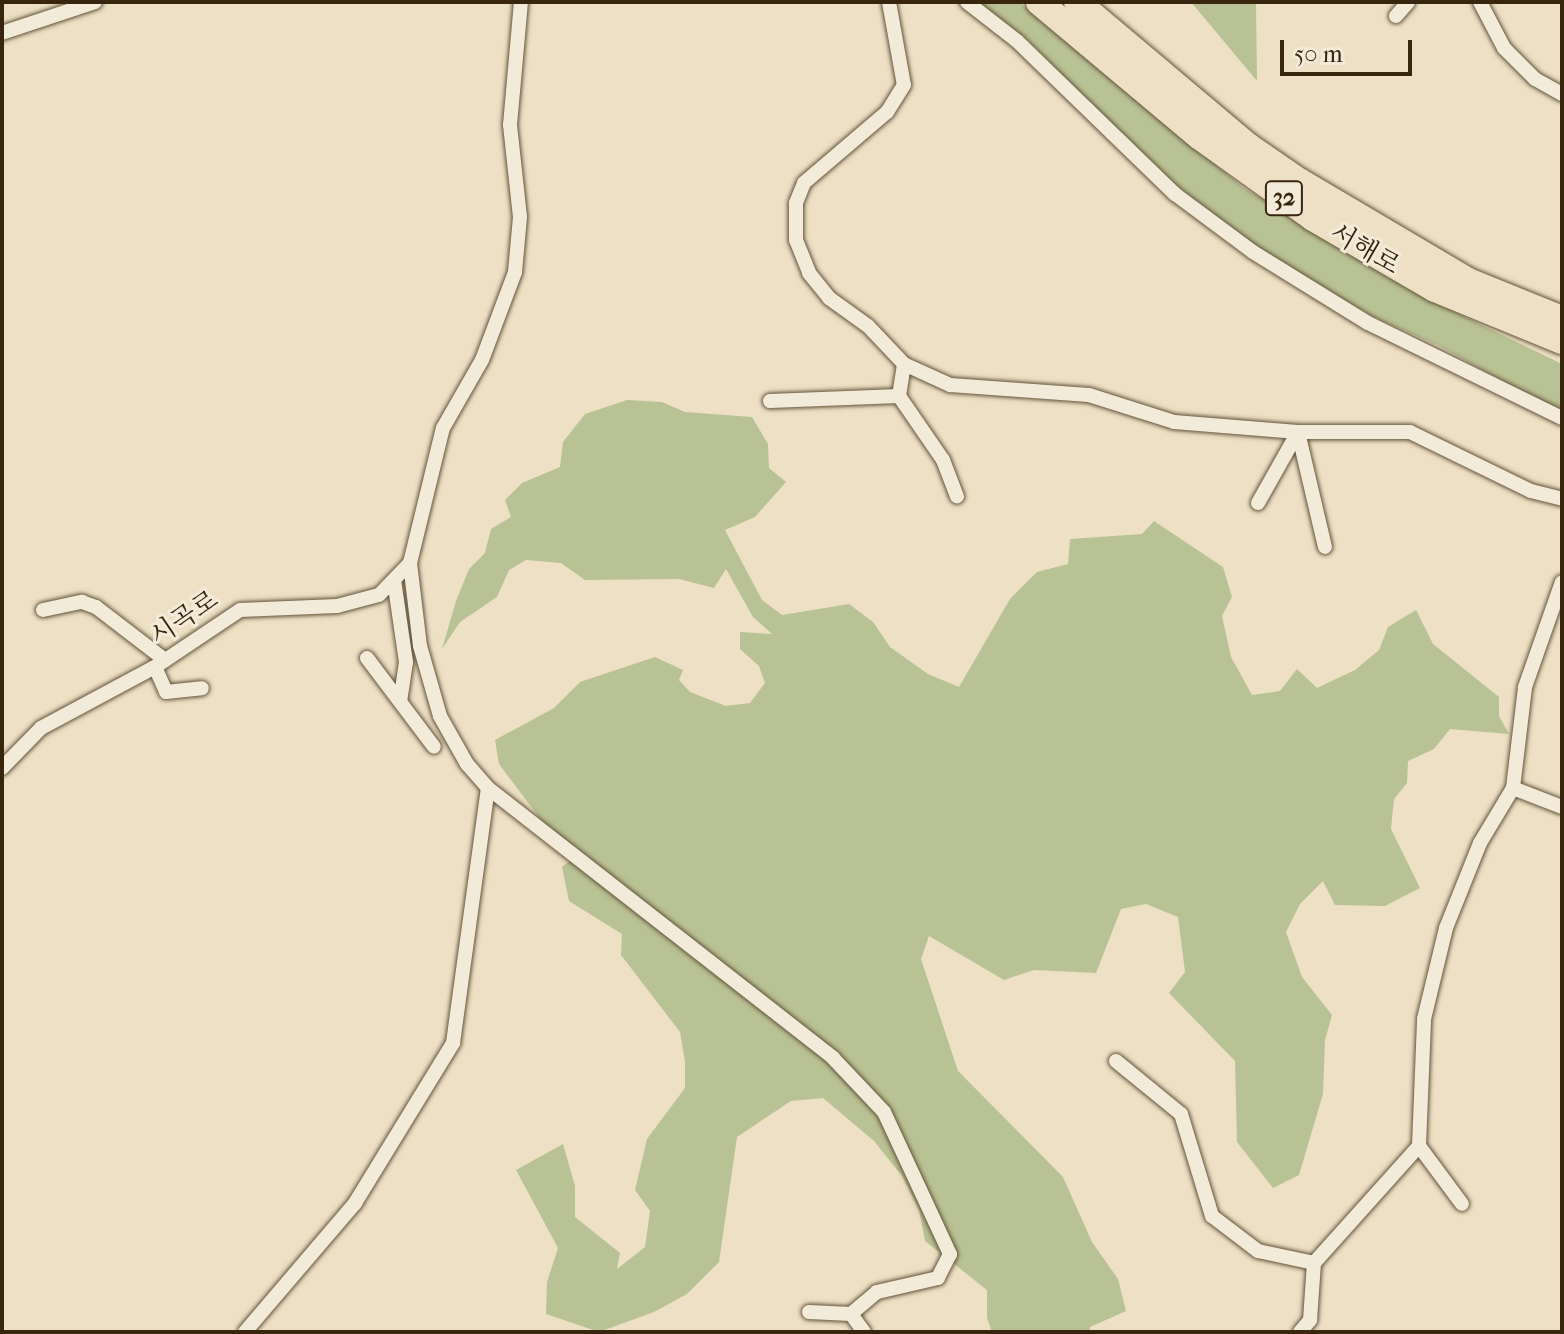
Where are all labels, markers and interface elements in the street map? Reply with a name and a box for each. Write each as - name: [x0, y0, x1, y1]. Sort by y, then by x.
- scale bar: [1284, 24, 1416, 74]
- text: 50 m: [1294, 40, 1343, 68]
- road number: 32: [1264, 178, 1304, 218]
- street label: 서해로: [1325, 217, 1405, 281]
- street label: 시곡로: [144, 584, 224, 652]

